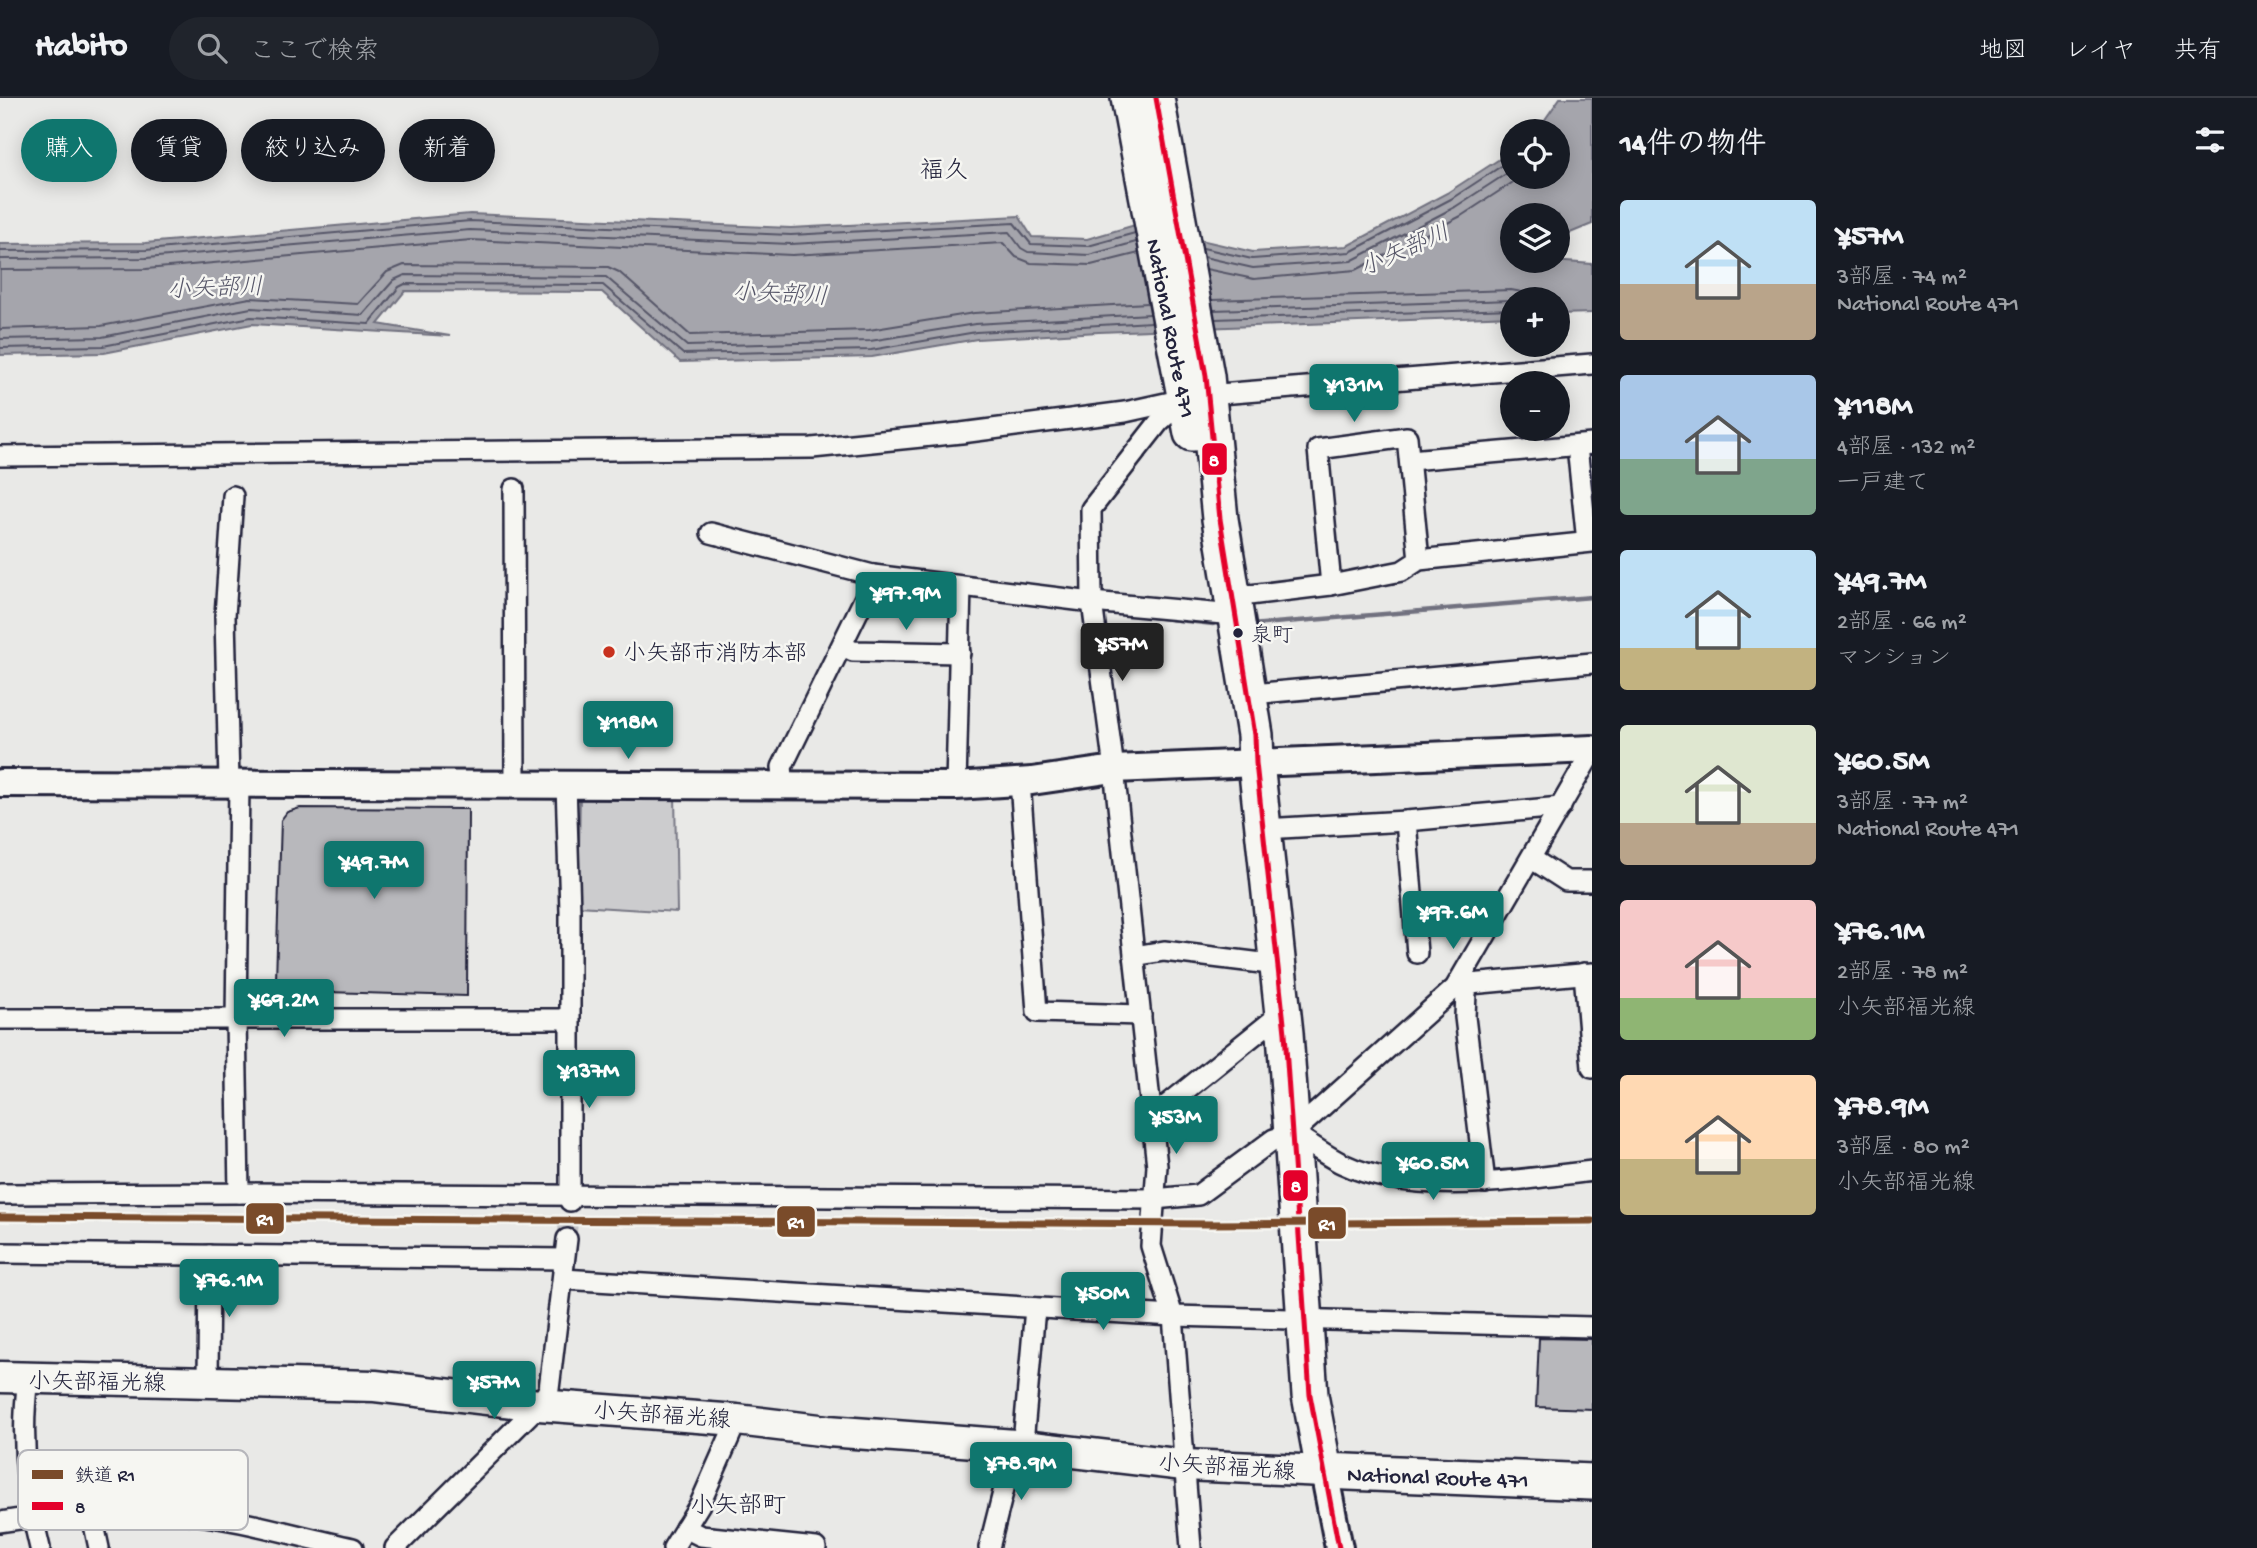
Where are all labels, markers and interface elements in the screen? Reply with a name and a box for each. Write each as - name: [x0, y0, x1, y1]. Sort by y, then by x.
- search box: [169, 17, 659, 80]
- text: Habito: [35, 29, 127, 67]
- icon: search: [193, 29, 231, 67]
- text: ここで検索: [249, 38, 379, 69]
- text: 地図: [1979, 38, 2027, 67]
- text: レイヤ: [2065, 38, 2136, 67]
- text: 共有: [2174, 38, 2222, 67]
- chip: 購入: [21, 119, 117, 182]
- chip: 賃貸: [131, 119, 227, 182]
- chip: 絞り込み: [241, 119, 385, 182]
- chip: 新着: [399, 119, 495, 182]
- map controls: [1500, 119, 1570, 441]
- button: locate: [1500, 119, 1570, 189]
- icon: filters: [2191, 121, 2229, 159]
- text: 14件の物件: [1620, 129, 1766, 164]
- district label: 福久: [920, 157, 968, 187]
- button: layers: [1500, 203, 1570, 273]
- water label: 小矢部川: [1356, 219, 1455, 285]
- text: ¥57M: [1837, 221, 1903, 256]
- icon: home: [1676, 228, 1760, 312]
- street label: National Route 471: [1138, 237, 1199, 421]
- text: 3部屋 · 74 m²: [1837, 265, 1967, 292]
- water label: 小矢部川: [167, 274, 264, 307]
- water label: 小矢部川: [731, 280, 829, 313]
- button: +: [1500, 287, 1570, 357]
- text: National Route 471: [1837, 292, 2019, 319]
- pin: ¥131M: [1305, 364, 1403, 424]
- button: −: [1500, 371, 1570, 441]
- text: ¥131M: [1325, 373, 1383, 400]
- text: ¥118M: [1837, 391, 1912, 426]
- icon: home: [1676, 403, 1760, 487]
- text: 4部屋 · 132 m²: [1837, 435, 1975, 462]
- line badge: 8: [1201, 442, 1228, 476]
- text: 8: [1209, 451, 1220, 474]
- text: 一戸建て: [1837, 471, 1929, 498]
- text: ¥49.7M: [1837, 566, 1926, 601]
- pin: ¥97.9M: [849, 573, 963, 632]
- icon: home: [1676, 578, 1760, 662]
- text: ¥97.9M: [872, 581, 940, 608]
- text: 2部屋 · 66 m²: [1837, 610, 1967, 637]
- pin: ¥57M: [1081, 624, 1163, 683]
- place label: 泉町: [1251, 624, 1293, 650]
- marker: 泉町: [1231, 626, 1245, 640]
- text: ¥57M: [1097, 632, 1147, 659]
- place label: 小矢部市消防本部: [623, 641, 807, 669]
- marker: 小矢部市消防本部: [601, 644, 617, 660]
- text: マンション: [1837, 646, 1951, 673]
- pin: ¥118M: [579, 702, 677, 761]
- text: ¥118M: [599, 710, 657, 737]
- text: ¥60.5M: [1837, 746, 1929, 781]
- icon: home: [1676, 753, 1760, 837]
- text: 3部屋 · 77 m²: [1837, 790, 1968, 817]
- text: National Route 471: [1837, 817, 2019, 844]
- pin: ¥49.7M: [317, 842, 431, 901]
- text: ¥49.7M: [340, 850, 408, 877]
- pin: ¥97.6M: [1396, 892, 1510, 951]
- text: ¥97.6M: [1419, 900, 1488, 927]
- text: ¥76.1M: [1837, 916, 1924, 951]
- icon: home: [1676, 928, 1760, 1012]
- text: 2部屋 · 78 m²: [1837, 960, 1968, 987]
- pin: ¥69.2M: [227, 979, 341, 1039]
- text: ¥69.2M: [250, 988, 318, 1015]
- text: 小矢部福光線: [1837, 996, 1975, 1023]
- pin: ¥137M: [540, 1051, 638, 1110]
- text: ¥137M: [559, 1059, 619, 1086]
- text: ¥78.9M: [1837, 1091, 1928, 1126]
- pin: ¥53M: [1135, 1096, 1217, 1156]
- icon: home: [1676, 1103, 1760, 1187]
- text: ¥53M: [1151, 1105, 1201, 1132]
- text: 3部屋 · 80 m²: [1837, 1135, 1970, 1162]
- pin: ¥60.5M: [1376, 1142, 1490, 1202]
- text: ¥60.5M: [1398, 1151, 1468, 1178]
- line badge: 8: [1282, 1169, 1309, 1202]
- text: 小矢部福光線: [1837, 1171, 1975, 1198]
- text: 8: [1291, 1177, 1302, 1200]
- line badge: R1: [245, 1202, 285, 1235]
- line badge: R1: [776, 1205, 816, 1238]
- line badge: R1: [1307, 1206, 1347, 1240]
- text: R1: [255, 1210, 274, 1233]
- text: R1: [786, 1213, 805, 1236]
- text: R1: [1317, 1215, 1336, 1238]
- pin: ¥76.1M: [172, 1260, 286, 1319]
- text: ¥76.1M: [196, 1268, 262, 1295]
- pin: ¥50M: [1062, 1272, 1144, 1332]
- text: ¥50M: [1077, 1281, 1129, 1308]
- pin: ¥57M: [453, 1362, 535, 1421]
- street label: 小矢部福光線: [28, 1369, 166, 1399]
- text: ¥57M: [469, 1370, 519, 1397]
- street label: 小矢部福光線: [592, 1398, 732, 1436]
- pin: ¥78.9M: [964, 1442, 1078, 1502]
- legend: [18, 1450, 248, 1530]
- street label: 小矢部福光線: [1157, 1450, 1297, 1488]
- text: ¥78.9M: [986, 1451, 1056, 1478]
- street label: National Route 471: [1346, 1463, 1529, 1496]
- text: 鉄道 R1: [75, 1465, 135, 1489]
- district label: 小矢部町: [690, 1493, 786, 1522]
- text: 8: [75, 1498, 85, 1521]

